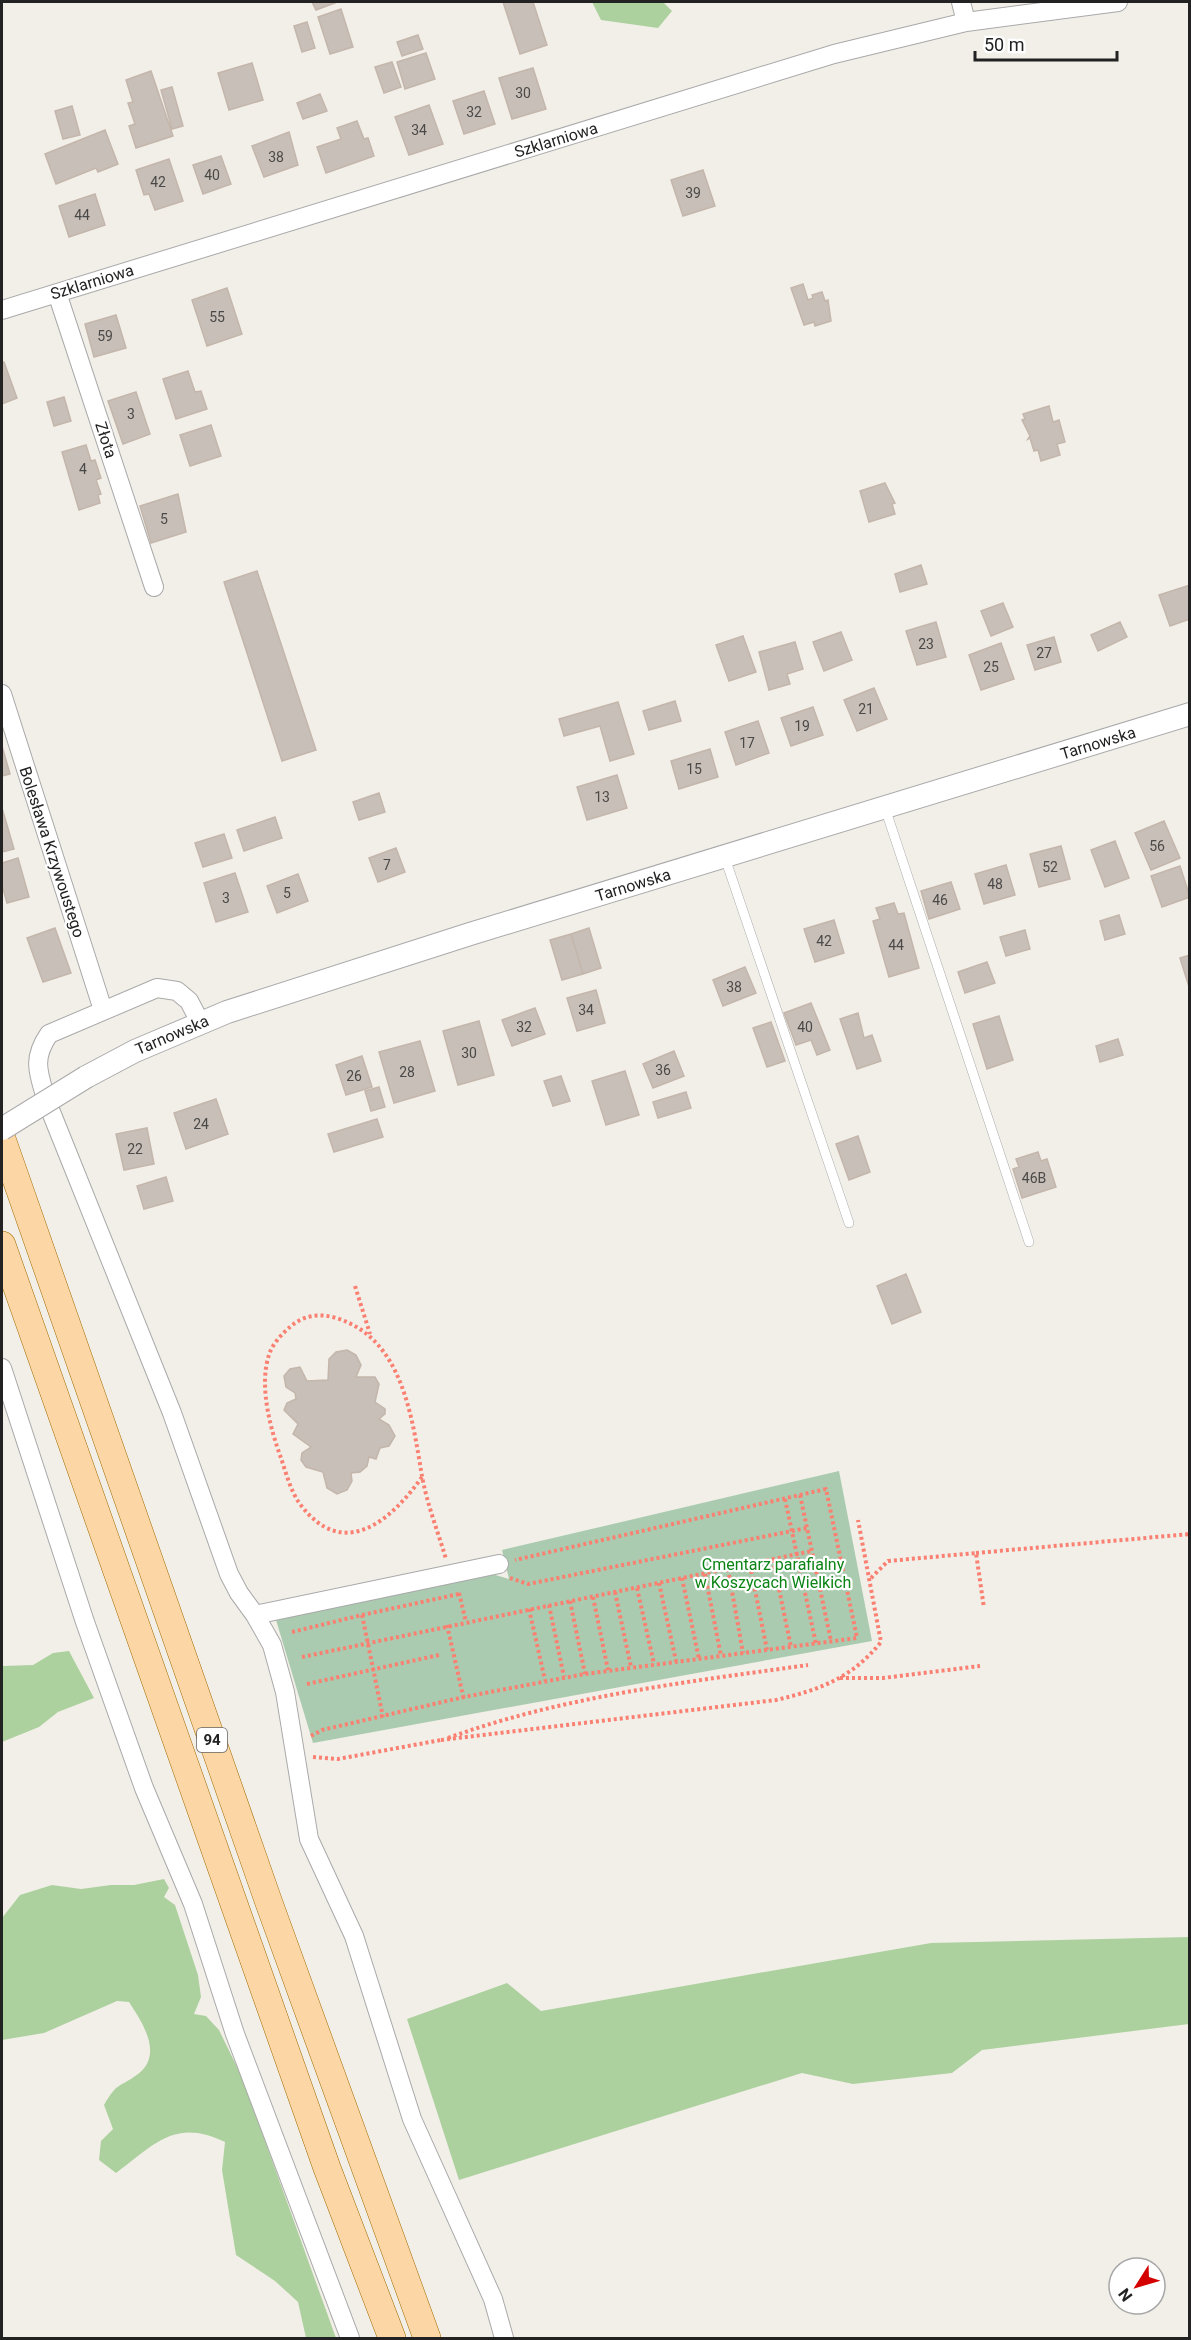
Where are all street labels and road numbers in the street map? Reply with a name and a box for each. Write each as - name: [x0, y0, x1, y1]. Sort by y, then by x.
- street label: Szklarniowa: [512, 118, 600, 162]
- street label: Szklarniowa: [48, 260, 136, 304]
- street label: Złota: [91, 419, 121, 461]
- street label: Tarnowska: [1058, 723, 1138, 763]
- street label: Bolesława Krzywoustego: [15, 764, 89, 940]
- street label: Tarnowska: [593, 865, 673, 905]
- street label: Tarnowska: [132, 1011, 212, 1059]
- road number: 94: [197, 1728, 227, 1752]

